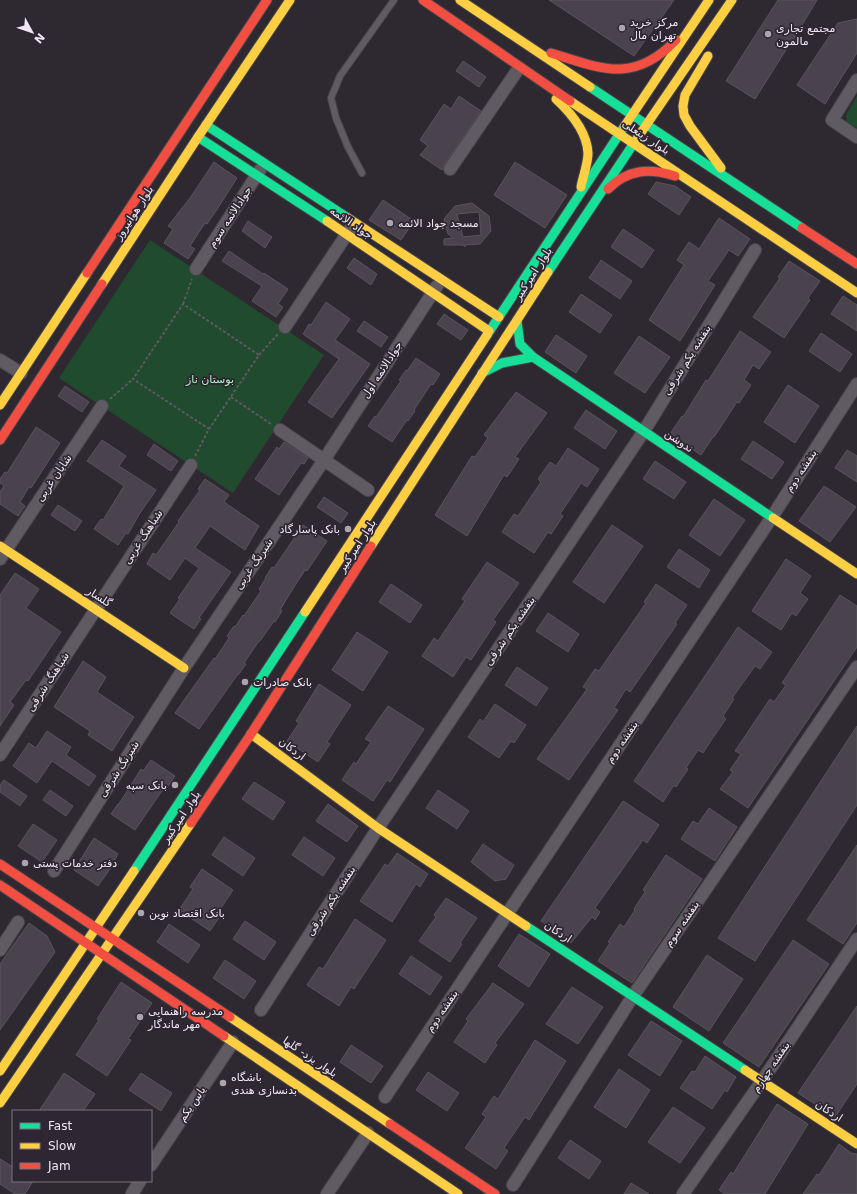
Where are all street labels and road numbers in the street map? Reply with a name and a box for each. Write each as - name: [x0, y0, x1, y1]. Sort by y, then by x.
- street label: بلوار زینعلی: [620, 117, 672, 157]
- street label: بلوار هوانیروز: [111, 184, 156, 243]
- street label: جوادالائمه سوم: [205, 184, 255, 250]
- street label: جواد الائمه: [327, 204, 375, 242]
- street label: بلوار امیرکبیر: [511, 245, 555, 304]
- street label: بنفشه یکم شرقی: [660, 322, 714, 398]
- street label: جوادالائمه اول: [359, 339, 405, 401]
- street label: ندوشن: [662, 427, 696, 455]
- street label: بنفشه دوم: [782, 447, 820, 495]
- street label: شایان غربی: [33, 452, 75, 504]
- street label: شباهنگ غربی: [121, 507, 165, 567]
- street label: بلوار امیرکبیر: [335, 517, 379, 576]
- street label: شبرنگ غربی: [232, 536, 276, 592]
- street label: گلسار: [83, 584, 115, 610]
- street label: بنفشه یکم شرقی: [482, 594, 538, 668]
- street label: شباهنگ شرقی: [24, 650, 72, 714]
- street label: بنفشه دوم: [603, 718, 641, 766]
- street label: اردکان: [276, 735, 308, 763]
- street label: شبرنگ شرقی: [96, 738, 142, 800]
- street label: بلوار امیرکبیر: [158, 788, 203, 847]
- street label: بنفشه یکم شرقی: [304, 864, 358, 938]
- street label: بنفشه سوم: [662, 898, 702, 950]
- street label: اردکان: [542, 918, 574, 946]
- street label: بنفشه دوم: [423, 987, 461, 1035]
- street label: بلوار یزد- گلها: [280, 1034, 340, 1080]
- street label: بنفشه چهارم: [749, 1039, 793, 1095]
- street label: یاس یکم: [175, 1084, 209, 1124]
- street label: اردکان: [813, 1097, 845, 1125]

